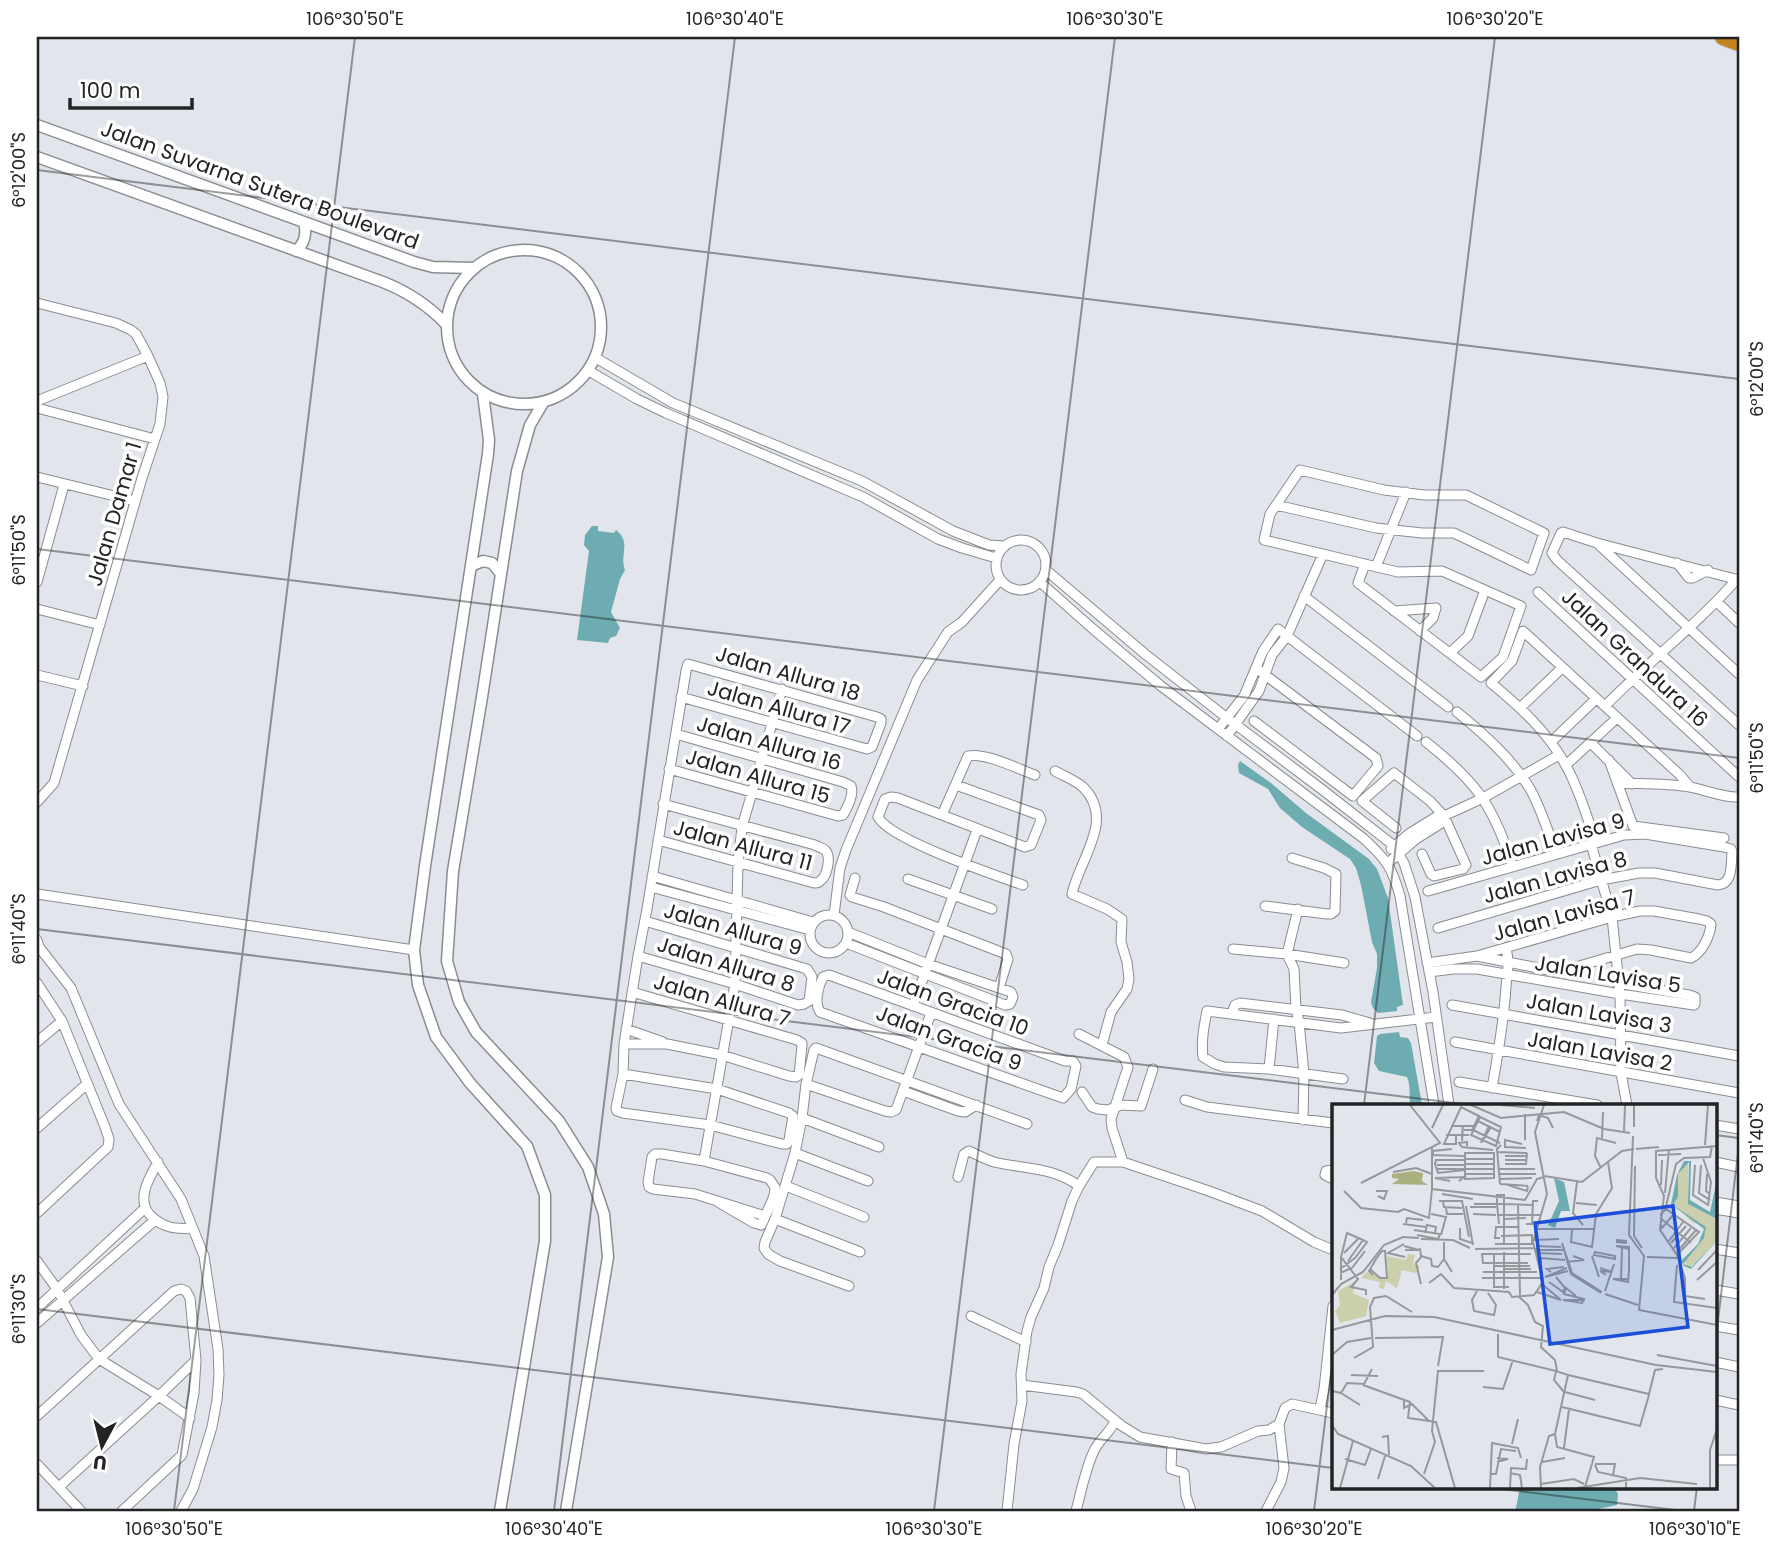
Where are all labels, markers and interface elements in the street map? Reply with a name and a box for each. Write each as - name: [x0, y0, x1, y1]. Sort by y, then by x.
- text: 106°30'50"E: [306, 6, 404, 31]
- text: 106°30'40"E: [686, 6, 784, 31]
- text: 106°30'30"E: [1066, 6, 1164, 31]
- text: 106°30'20"E: [1447, 6, 1543, 31]
- scale bar: [70, 66, 192, 110]
- text: 100 m: [80, 76, 140, 105]
- street label: Jalan Suvarna Sutera Boulevard: [97, 114, 423, 256]
- text: 6°12'00"S: [6, 132, 31, 208]
- text: 6°12'00"S: [1744, 341, 1769, 417]
- street label: Jalan Damar 1: [80, 439, 148, 589]
- text: 6°11'50"S: [6, 514, 31, 586]
- street label: Jalan Grandura 16: [1555, 582, 1715, 734]
- street label: Jalan Allura 18: [712, 638, 864, 708]
- street label: Jalan Allura 17: [704, 673, 854, 741]
- street label: Jalan Allura 16: [693, 708, 845, 778]
- text: 6°11'50"S: [1744, 722, 1769, 794]
- street label: Jalan Allura 15: [682, 741, 834, 811]
- street label: Jalan Lavisa 9: [1478, 806, 1628, 872]
- street label: Jalan Allura 11: [670, 813, 816, 877]
- street label: Jalan Lavisa 8: [1480, 844, 1630, 910]
- street label: Jalan Lavisa 7: [1490, 882, 1638, 948]
- text: 6°11'40"S: [6, 893, 31, 965]
- street label: Jalan Allura 9: [660, 895, 806, 963]
- street label: Jalan Allura 8: [654, 929, 798, 999]
- street label: Jalan Lavisa 5: [1533, 948, 1683, 1000]
- street label: Jalan Gracia 10: [873, 961, 1033, 1043]
- street label: Jalan Allura 7: [650, 967, 794, 1033]
- street label: Jalan Lavisa 3: [1524, 986, 1674, 1040]
- street label: Jalan Gracia 9: [872, 998, 1026, 1078]
- street label: Jalan Lavisa 2: [1525, 1024, 1675, 1078]
- text: 6°11'40"S: [1744, 1102, 1769, 1174]
- inset map: [1332, 1104, 1716, 1488]
- text: 6°11'30"S: [6, 1274, 31, 1344]
- north arrow: [66, 1412, 136, 1482]
- text: U: [92, 1448, 108, 1477]
- text: 106°30'50"E: [125, 1516, 223, 1541]
- text: 106°30'40"E: [505, 1516, 603, 1541]
- text: 106°30'30"E: [885, 1516, 983, 1541]
- text: 106°30'20"E: [1266, 1516, 1362, 1541]
- text: 106°30'10"E: [1649, 1516, 1741, 1541]

